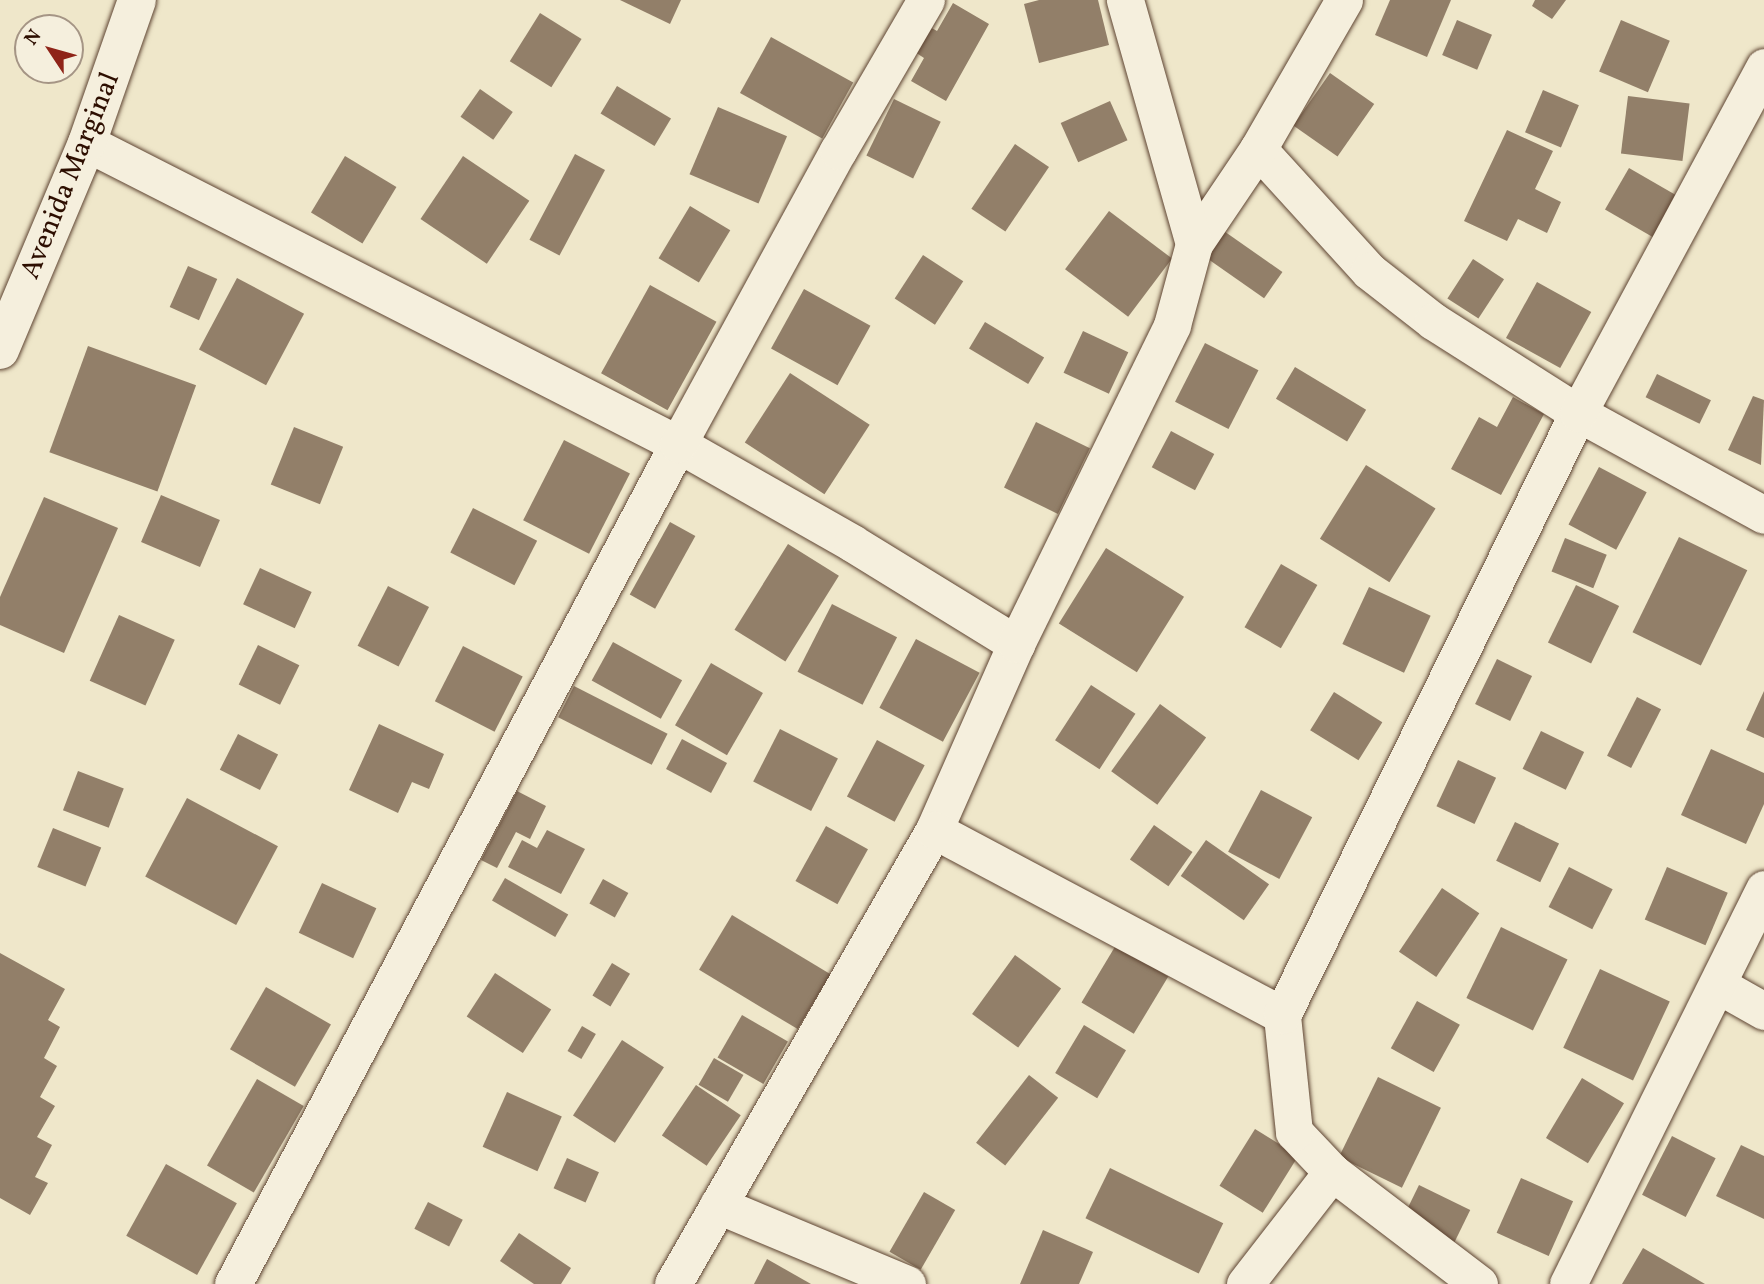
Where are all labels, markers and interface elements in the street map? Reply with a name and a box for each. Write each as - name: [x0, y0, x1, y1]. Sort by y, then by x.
- north arrow: [14, 14, 84, 84]
- text: N: [19, 25, 48, 51]
- street label: Avenida Marginal: [14, 68, 128, 284]

